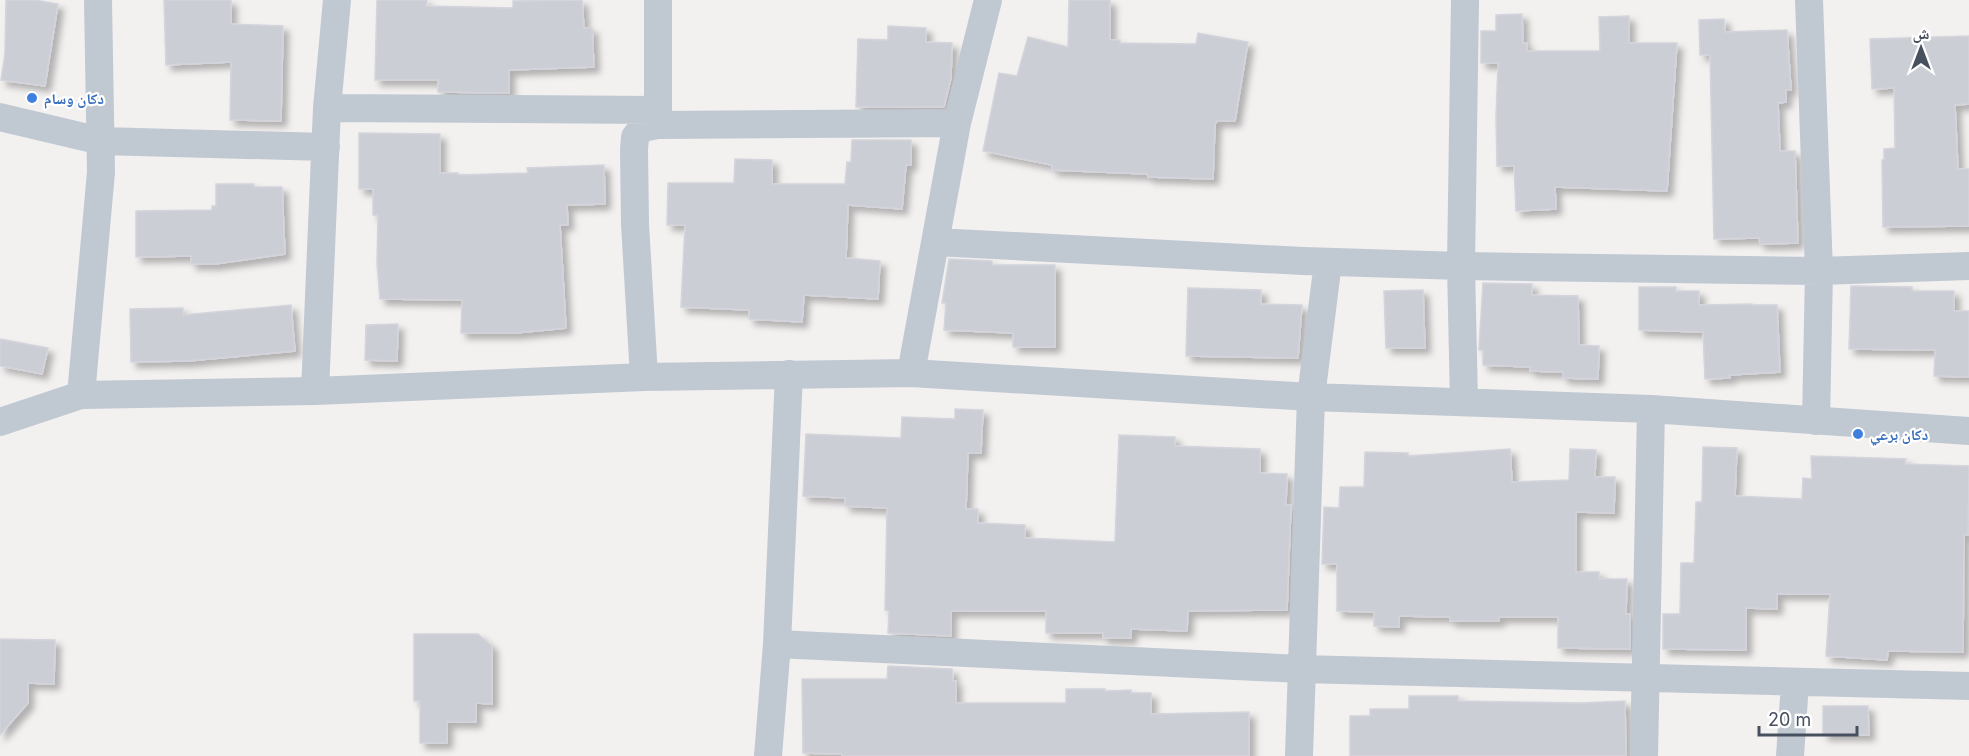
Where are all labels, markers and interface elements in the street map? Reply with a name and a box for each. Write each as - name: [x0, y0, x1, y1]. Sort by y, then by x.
- north arrow: [1891, 18, 1951, 78]
- text: ش: [1913, 23, 1930, 43]
- place label: دكان وسام: [44, 89, 104, 109]
- marker: دكان وسام: [25, 91, 39, 105]
- place label: دكان برعي: [1870, 425, 1928, 446]
- marker: دكان برعي: [1851, 427, 1865, 441]
- scale bar: [1759, 699, 1856, 737]
- text: 20 m: [1768, 709, 1811, 730]

